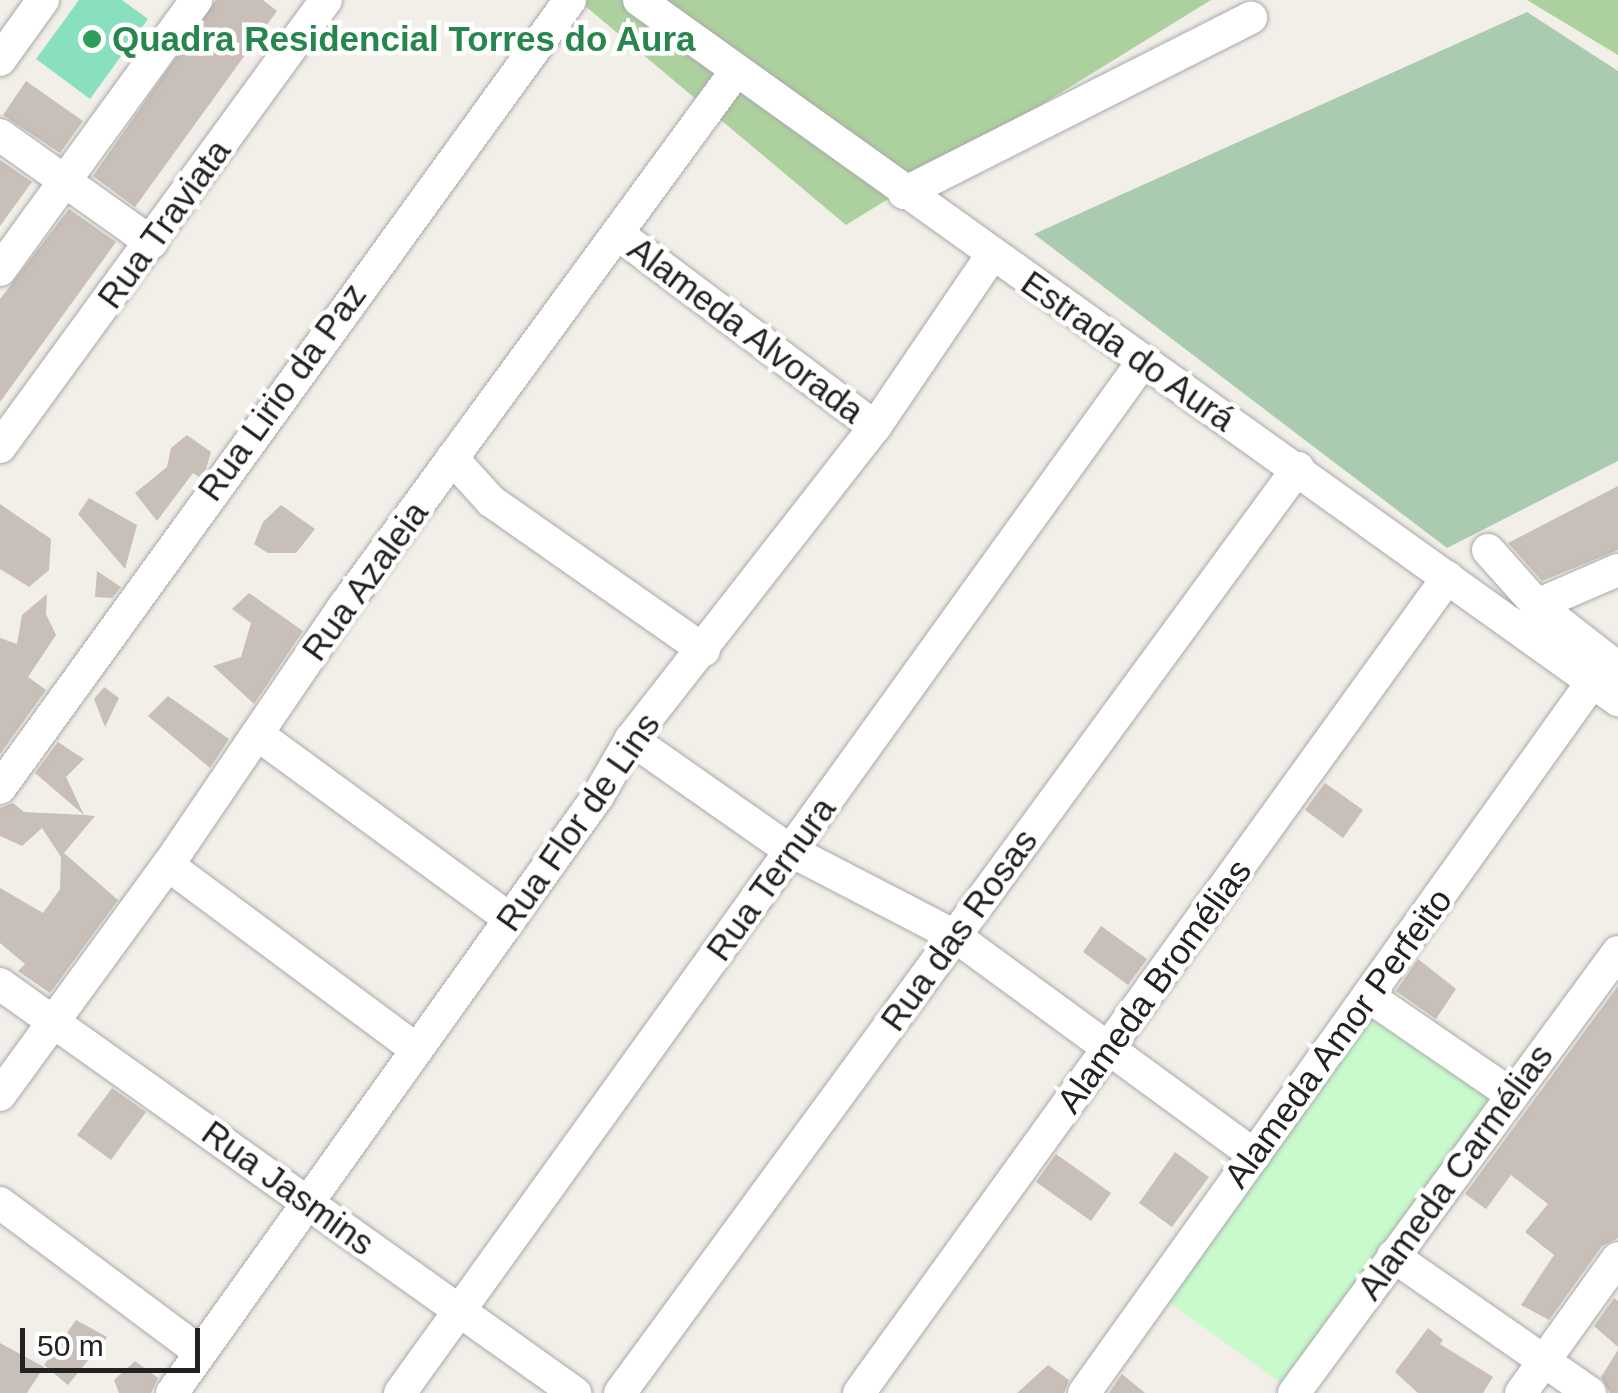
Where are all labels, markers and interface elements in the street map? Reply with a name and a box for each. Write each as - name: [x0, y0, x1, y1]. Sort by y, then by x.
- place label: Quadra Residencial Torres do Aura: [112, 18, 697, 60]
- marker: Quadra Residencial Torres do Aura: [81, 28, 103, 50]
- street label: Rua Traviata: [89, 131, 239, 317]
- street label: Alameda Alvorada: [619, 227, 873, 433]
- street label: Estrada do Aurá: [1012, 261, 1244, 441]
- street label: Rua Lirio da Paz: [189, 275, 375, 509]
- street label: Rua Azaleia: [293, 492, 437, 670]
- street label: Rua Flor de Lins: [487, 705, 669, 939]
- street label: Rua Ternura: [697, 789, 845, 969]
- street label: Rua das Rosas: [872, 821, 1046, 1039]
- street label: Alameda Bromélias: [1048, 851, 1260, 1121]
- street label: Alameda Amor Perfeito: [1215, 879, 1461, 1197]
- street label: Alameda Carmélias: [1348, 1036, 1562, 1308]
- street label: Rua Jasmins: [194, 1112, 382, 1264]
- scale bar: [25, 1308, 205, 1370]
- text: 50 m: [37, 1329, 104, 1362]

